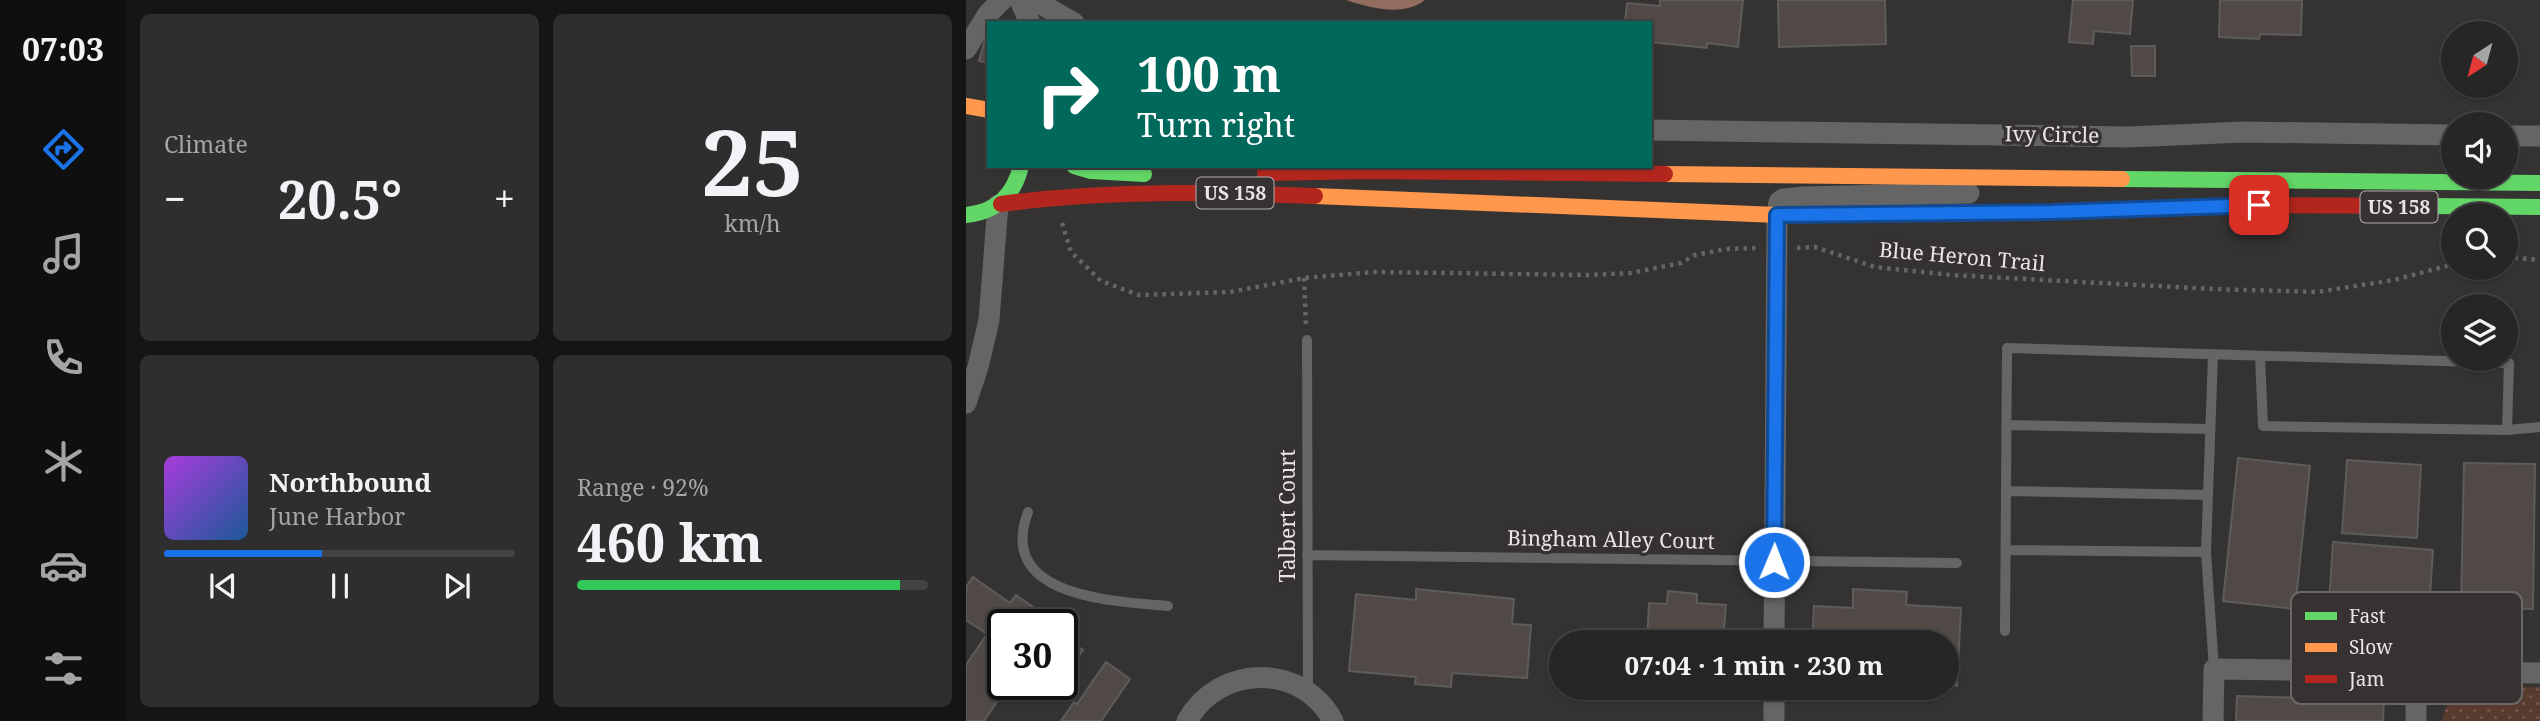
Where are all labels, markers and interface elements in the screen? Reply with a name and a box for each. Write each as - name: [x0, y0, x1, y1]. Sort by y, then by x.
- north arrow: [2441, 21, 2518, 98]
- map controls: [2441, 21, 2518, 371]
- text: 07:03: [22, 27, 104, 70]
- text: 100 m: [1137, 40, 1281, 106]
- icon: right: [1022, 49, 1113, 140]
- text: 25: [701, 99, 804, 223]
- text: Turn right: [1137, 103, 1295, 146]
- button: sound: [2441, 112, 2518, 189]
- street label: Ivy Circle: [2004, 119, 2100, 149]
- icon: directions: [39, 125, 88, 174]
- text: Climate: [164, 128, 248, 160]
- text: 20.5°: [278, 163, 402, 234]
- text: −: [164, 172, 186, 224]
- text: +: [494, 172, 515, 224]
- pin: [2229, 175, 2289, 235]
- road number: US 158: [1196, 178, 1274, 209]
- icon: arrive: [2240, 186, 2278, 224]
- road number: US 158: [2360, 192, 2438, 223]
- button: search: [2441, 203, 2518, 280]
- text: km/h: [724, 207, 781, 239]
- icon: music: [39, 229, 88, 278]
- street label: Blue Heron Trail: [1878, 235, 2047, 277]
- button: layers: [2441, 294, 2518, 371]
- icon: phone: [39, 333, 88, 382]
- icon: climate: [39, 437, 88, 486]
- street label: Talbert Court: [1273, 449, 1301, 583]
- text: Northbound: [269, 464, 431, 500]
- text: Range · 92%: [577, 471, 709, 503]
- text: June Harbor: [269, 500, 405, 532]
- text: 460 km: [577, 506, 763, 577]
- street label: Bingham Alley Court: [1507, 523, 1715, 555]
- position arrow: [1737, 525, 1811, 599]
- icon: car: [39, 541, 88, 590]
- icon: previous: [204, 567, 242, 605]
- icon: pause: [321, 567, 359, 605]
- icon: next: [438, 567, 476, 605]
- legend: [2291, 592, 2522, 704]
- text: Fast: [2349, 603, 2386, 629]
- speed limit sign: 30: [987, 609, 1078, 700]
- text: Slow: [2349, 634, 2393, 660]
- icon: filters: [39, 644, 88, 693]
- text: 07:04 · 1 min · 230 m: [1624, 647, 1884, 683]
- text: Jam: [2348, 666, 2384, 692]

